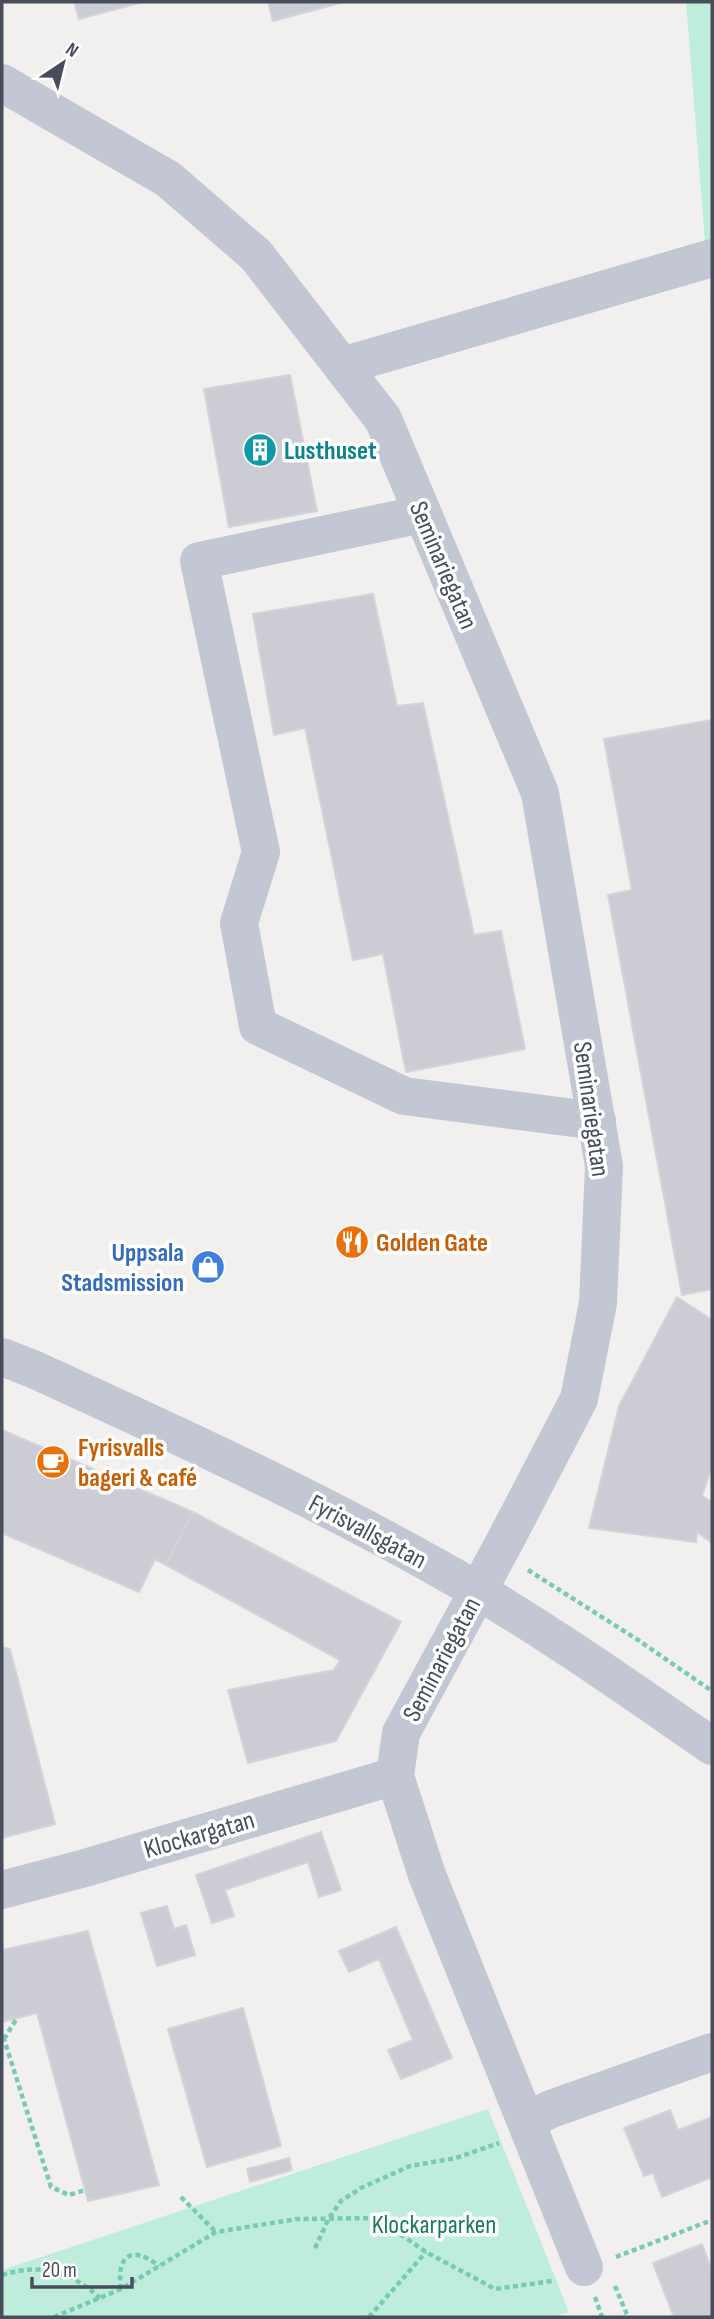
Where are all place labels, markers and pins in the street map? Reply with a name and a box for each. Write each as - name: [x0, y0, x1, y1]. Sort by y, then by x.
- building icon: Lusthuset: [241, 431, 279, 469]
- place label: Lusthuset: [284, 436, 377, 467]
- restaurant icon: Golden Gate: [333, 1223, 371, 1261]
- place label: Golden Gate: [376, 1228, 488, 1259]
- place label: Uppsala Stadsmission: [61, 1238, 184, 1299]
- shop icon: Uppsala Stadsmission: [189, 1248, 227, 1286]
- place label: Fyrisvalls bageri & café: [78, 1433, 197, 1494]
- cafe icon: Fyrisvalls bageri & café: [34, 1443, 72, 1481]

